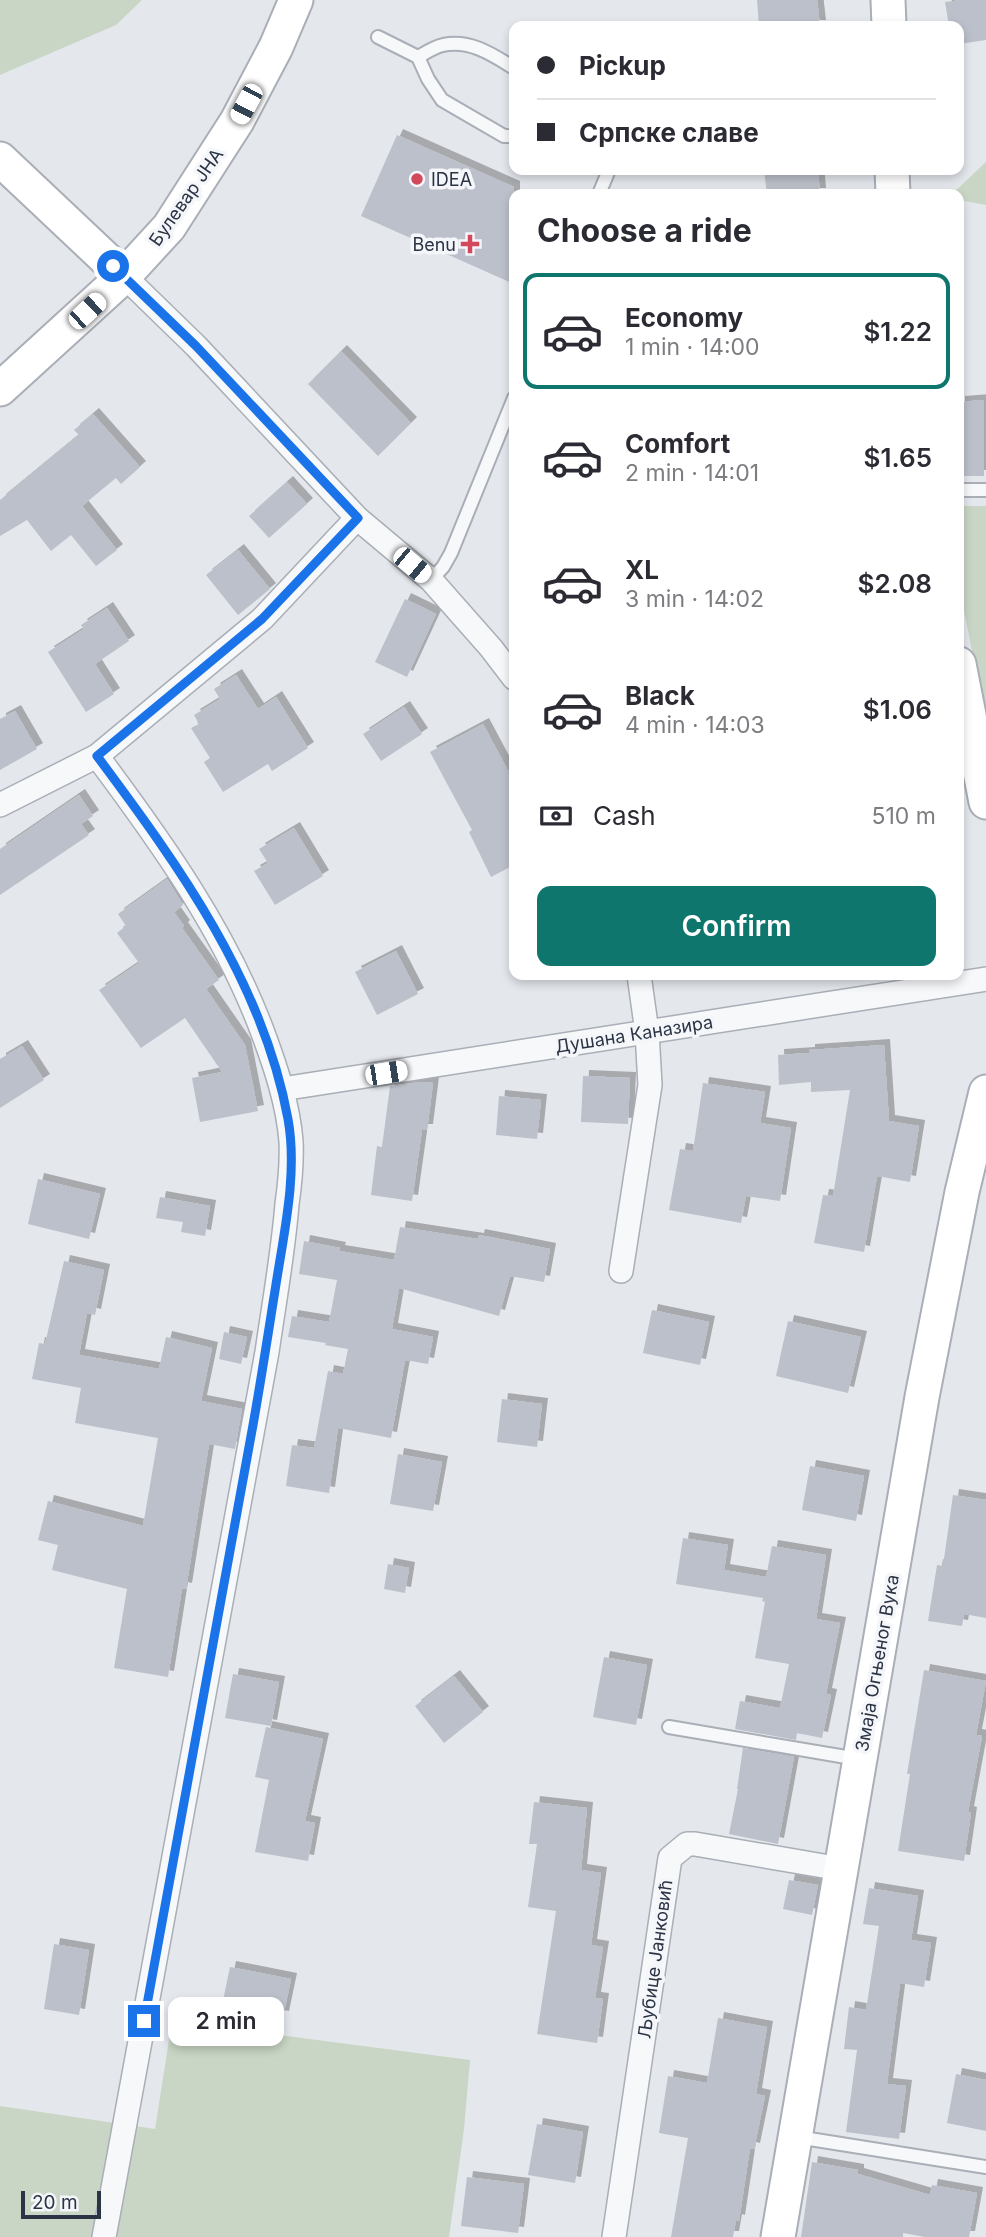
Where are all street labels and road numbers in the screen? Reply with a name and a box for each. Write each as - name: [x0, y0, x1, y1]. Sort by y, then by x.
- street label: Булевар ЈНА: [145, 144, 227, 250]
- street label: Душана Каназира: [554, 1011, 714, 1057]
- street label: Змаја Огњеног Вука: [851, 1573, 903, 1753]
- street label: Љубице Јанковић: [633, 1878, 677, 2040]

